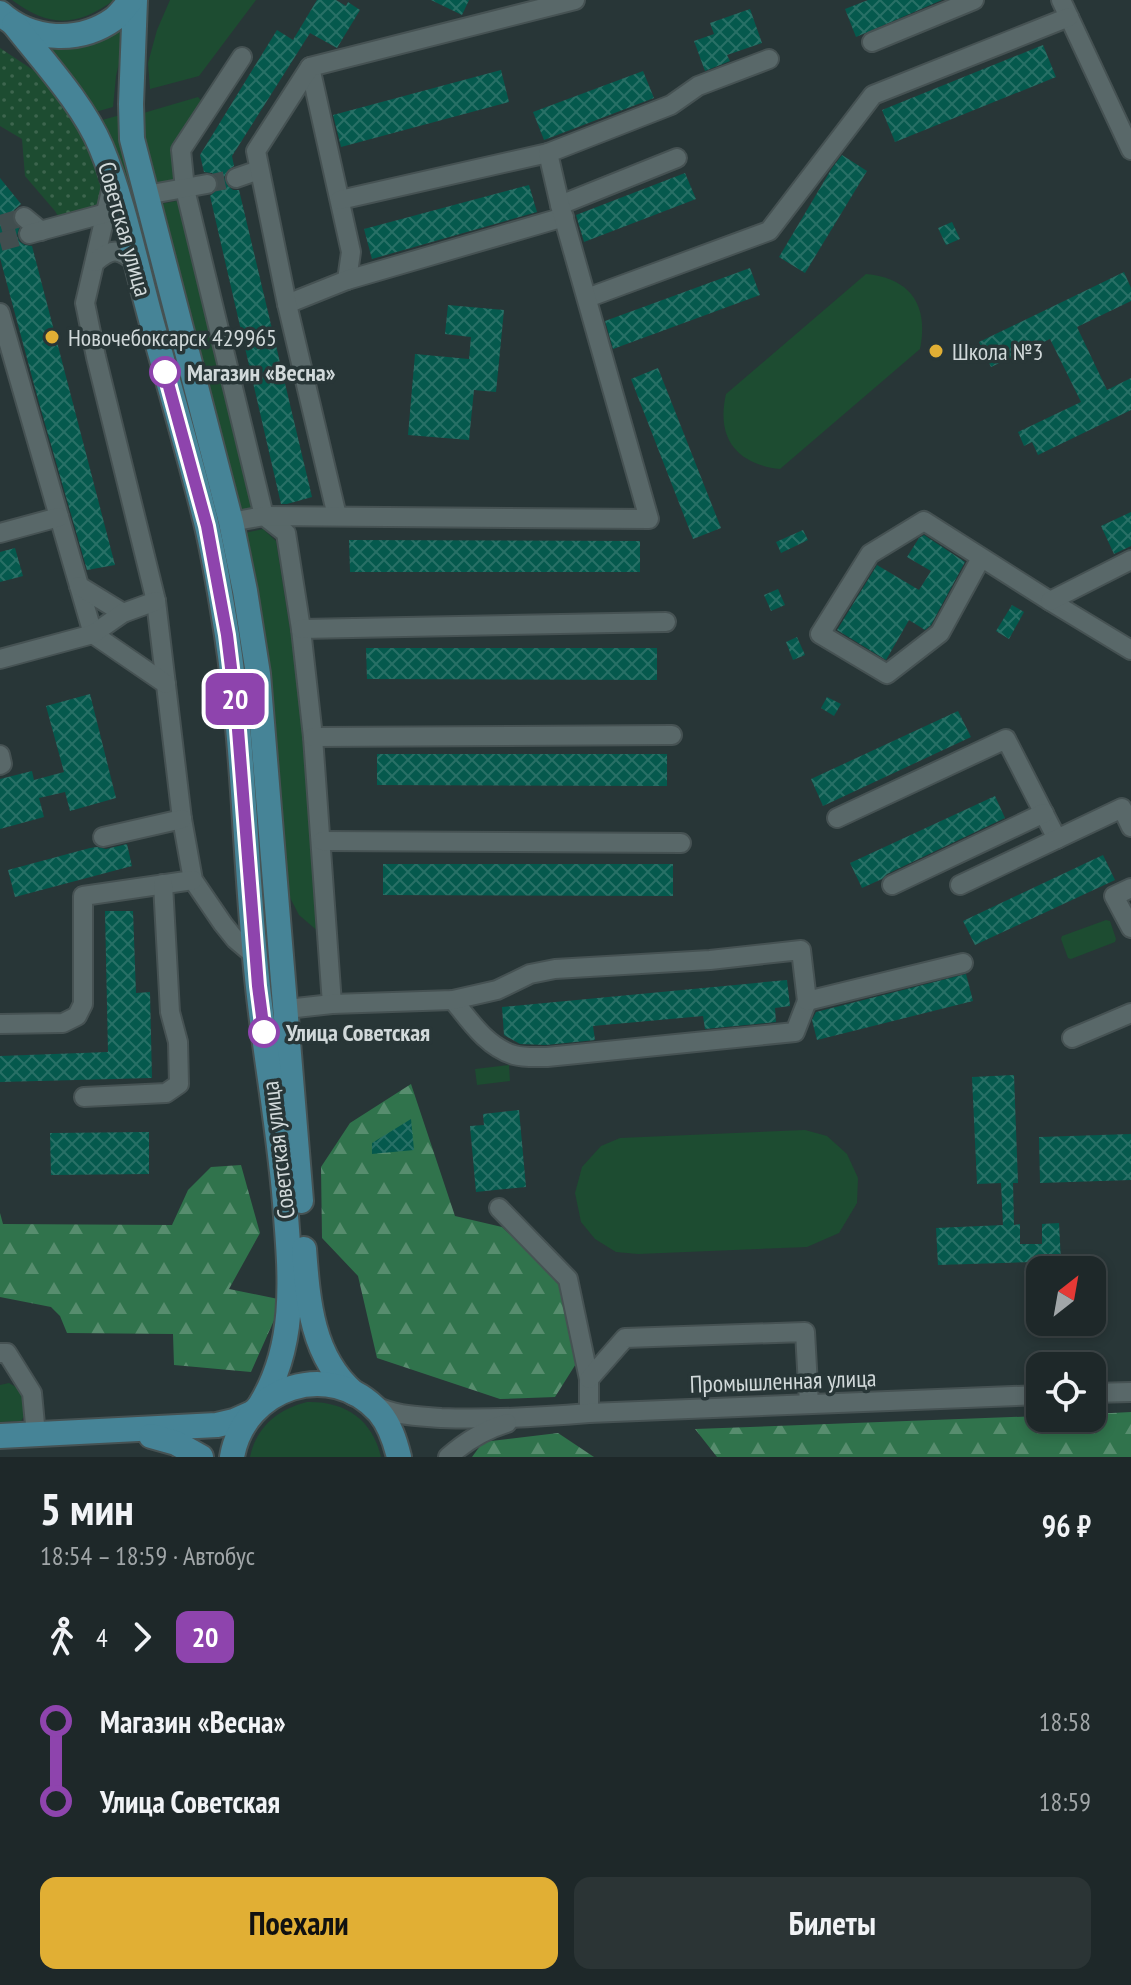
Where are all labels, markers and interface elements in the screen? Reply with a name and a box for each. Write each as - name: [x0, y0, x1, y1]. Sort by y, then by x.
- street label: Советская улица: [91, 158, 159, 300]
- place label: Новочебоксарск 429965: [68, 322, 277, 353]
- marker: Новочебоксарск 429965: [43, 328, 61, 346]
- place label: Школа №3: [952, 336, 1043, 367]
- marker: Школа №3: [927, 342, 945, 360]
- marker: Магазин «Весна»: [150, 357, 180, 387]
- place label: Магазин «Весна»: [187, 357, 336, 388]
- line badge: 20: [199, 673, 271, 725]
- text: 20: [222, 680, 248, 717]
- marker: Улица Советская: [249, 1017, 279, 1047]
- place label: Улица Советская: [285, 1017, 430, 1048]
- street label: Советская улица: [254, 1079, 302, 1221]
- north arrow: [1026, 1256, 1106, 1336]
- map controls: [1026, 1256, 1106, 1432]
- button: locate: [1026, 1352, 1106, 1432]
- street label: Промышленная улица: [689, 1362, 877, 1400]
- text: 5 мин: [40, 1480, 134, 1537]
- text: 96 ₽: [1042, 1506, 1091, 1545]
- text: 18:54 – 18:59 · Автобус: [40, 1539, 255, 1572]
- icon: walk: [40, 1615, 84, 1659]
- icon: forward: [120, 1615, 164, 1659]
- text: 20: [192, 1618, 218, 1655]
- text: 4: [96, 1621, 108, 1654]
- text: Магазин «Весна»: [100, 1702, 286, 1741]
- text: 18:58: [1039, 1705, 1091, 1738]
- text: Улица Советская: [100, 1782, 280, 1821]
- text: 18:59: [1039, 1785, 1091, 1818]
- button: Поехали: [40, 1877, 558, 1969]
- button: Билеты: [574, 1877, 1091, 1969]

